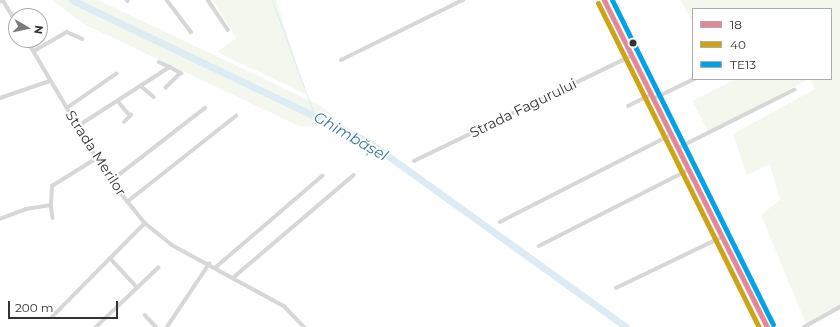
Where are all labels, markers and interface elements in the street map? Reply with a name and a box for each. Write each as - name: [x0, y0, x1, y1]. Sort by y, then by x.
- north arrow: [8, 8, 48, 48]
- legend: [692, 8, 832, 80]
- text: 18: [730, 17, 742, 32]
- text: N: [31, 24, 46, 35]
- text: 40: [730, 37, 746, 52]
- unlabelled marker: [628, 38, 638, 48]
- text: TE13: [730, 57, 756, 72]
- street label: Strada Fagurului: [467, 75, 579, 141]
- street label: Strada Merilor: [62, 107, 130, 199]
- water label: Ghimbășel: [311, 108, 391, 164]
- scale bar: [10, 293, 120, 319]
- text: 200 m: [15, 300, 54, 315]

